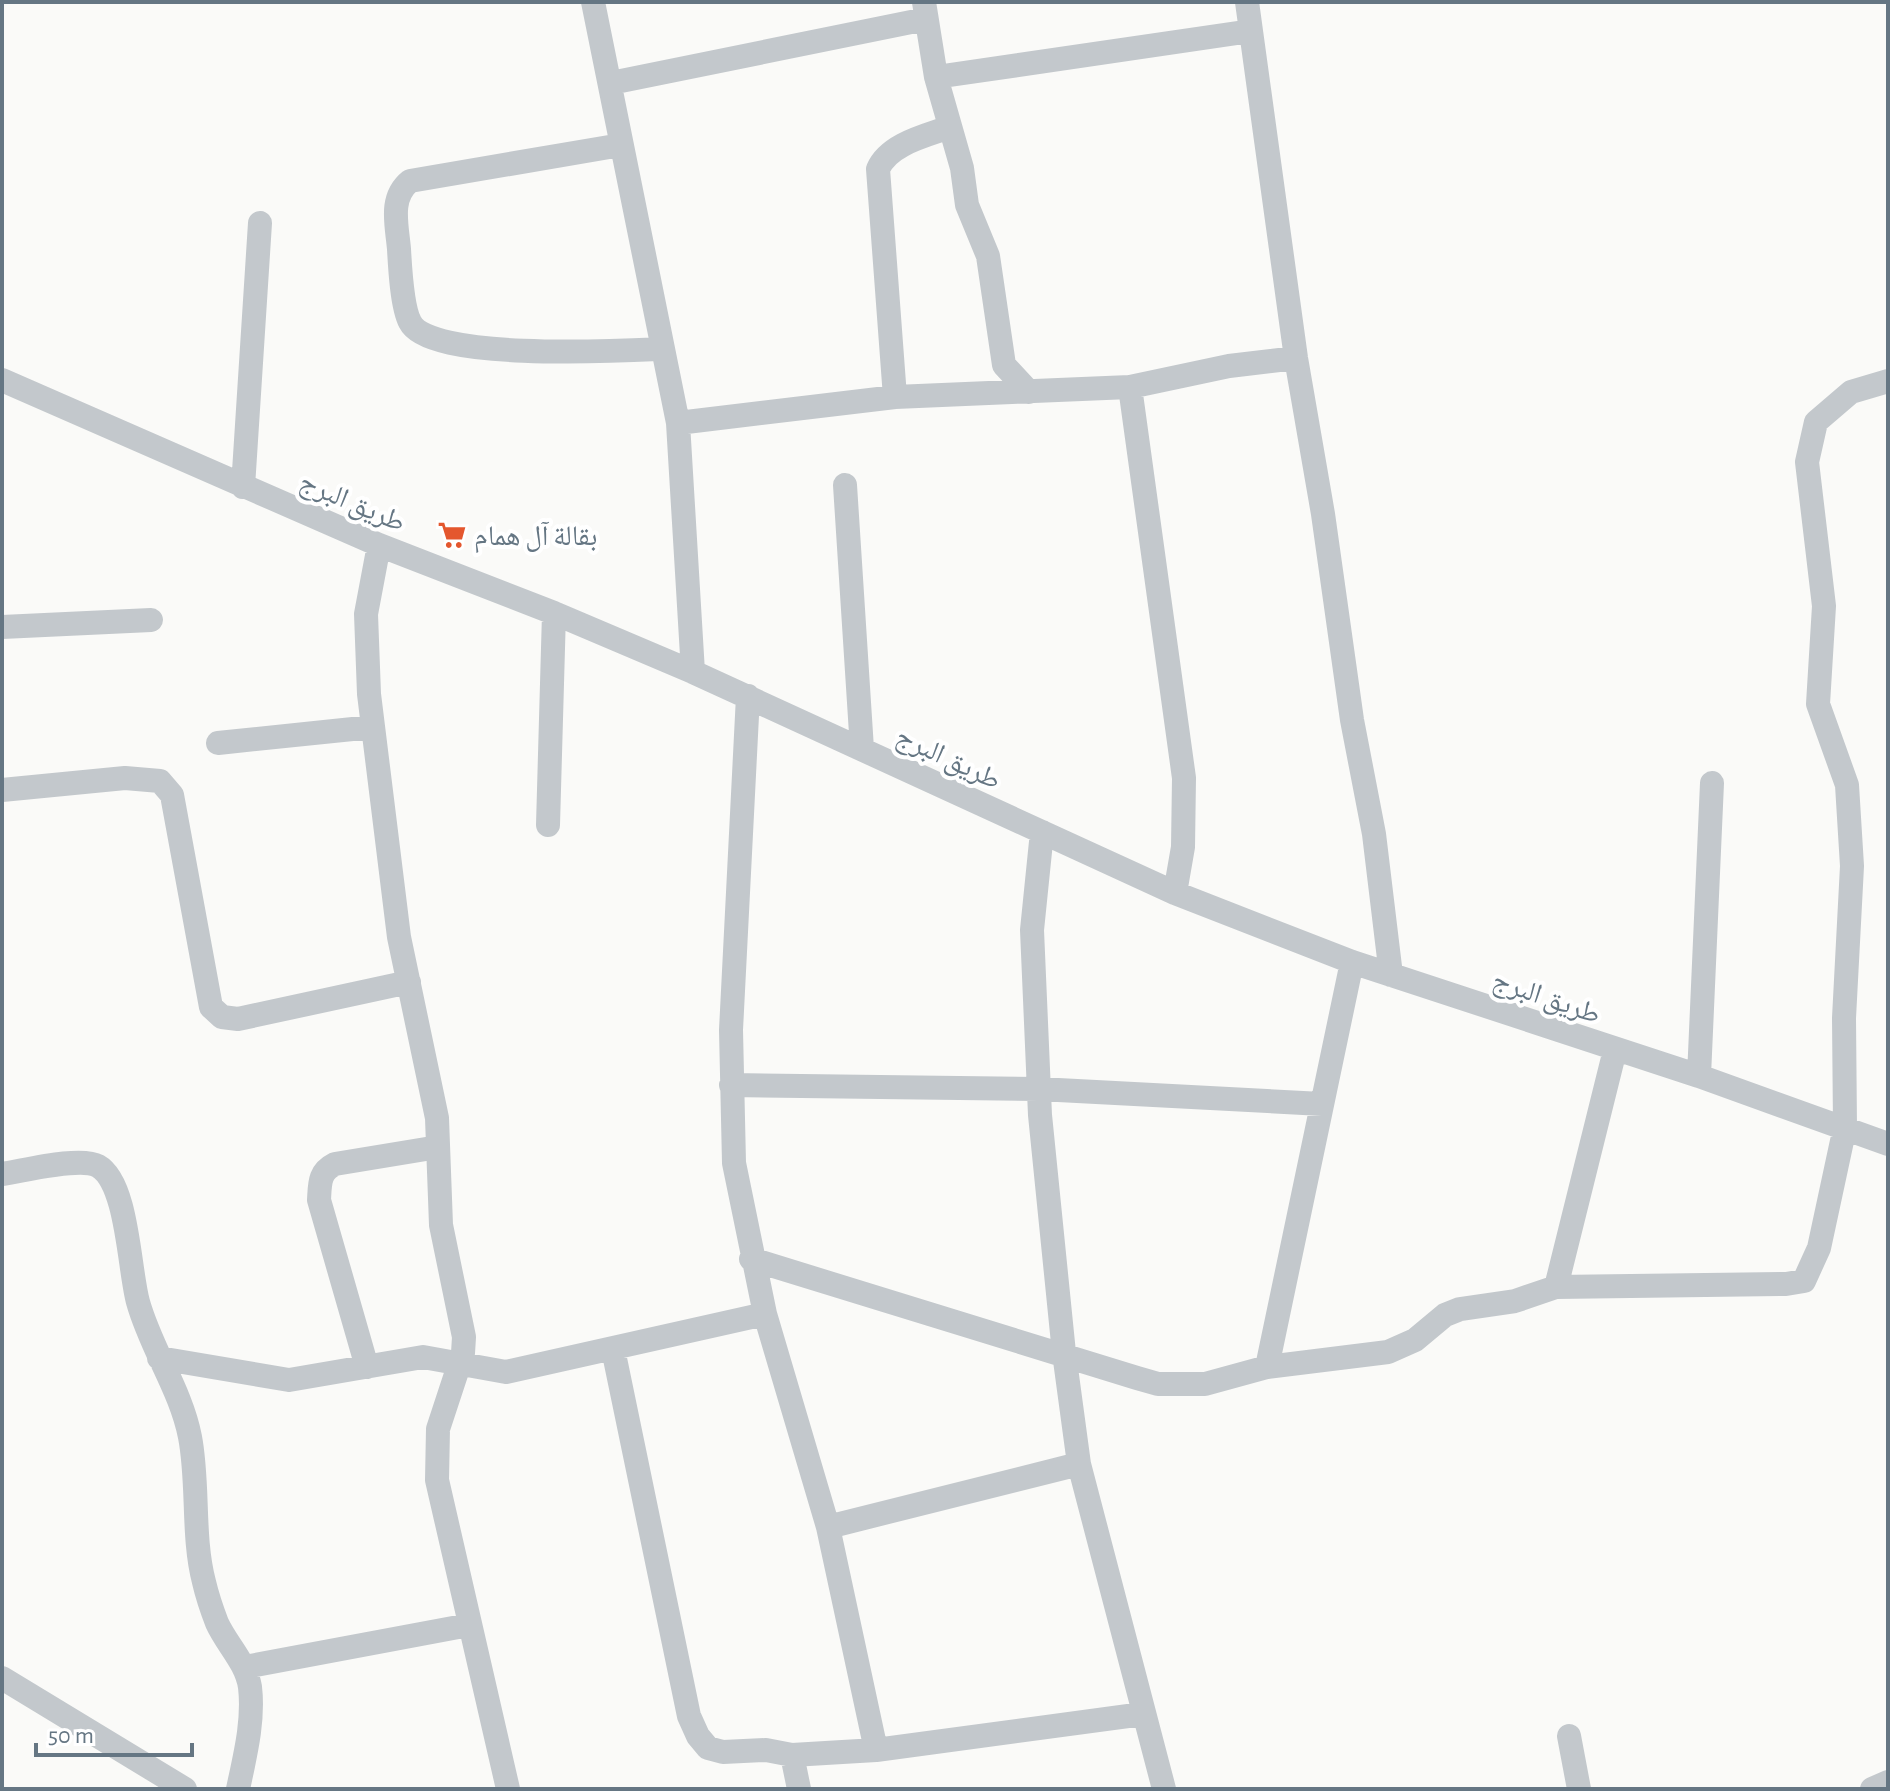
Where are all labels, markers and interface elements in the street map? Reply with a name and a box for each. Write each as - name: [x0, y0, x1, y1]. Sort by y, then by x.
- street label: طريق البرج: [294, 468, 409, 539]
- supermarket icon: بقالة آل همام: [437, 520, 467, 550]
- place label: بقالة آل همام: [474, 521, 597, 554]
- street label: طريق البرج: [891, 722, 1005, 797]
- street label: طريق البرج: [1488, 966, 1604, 1031]
- scale bar: [36, 1707, 192, 1757]
- text: 50 m: [48, 1724, 94, 1748]

